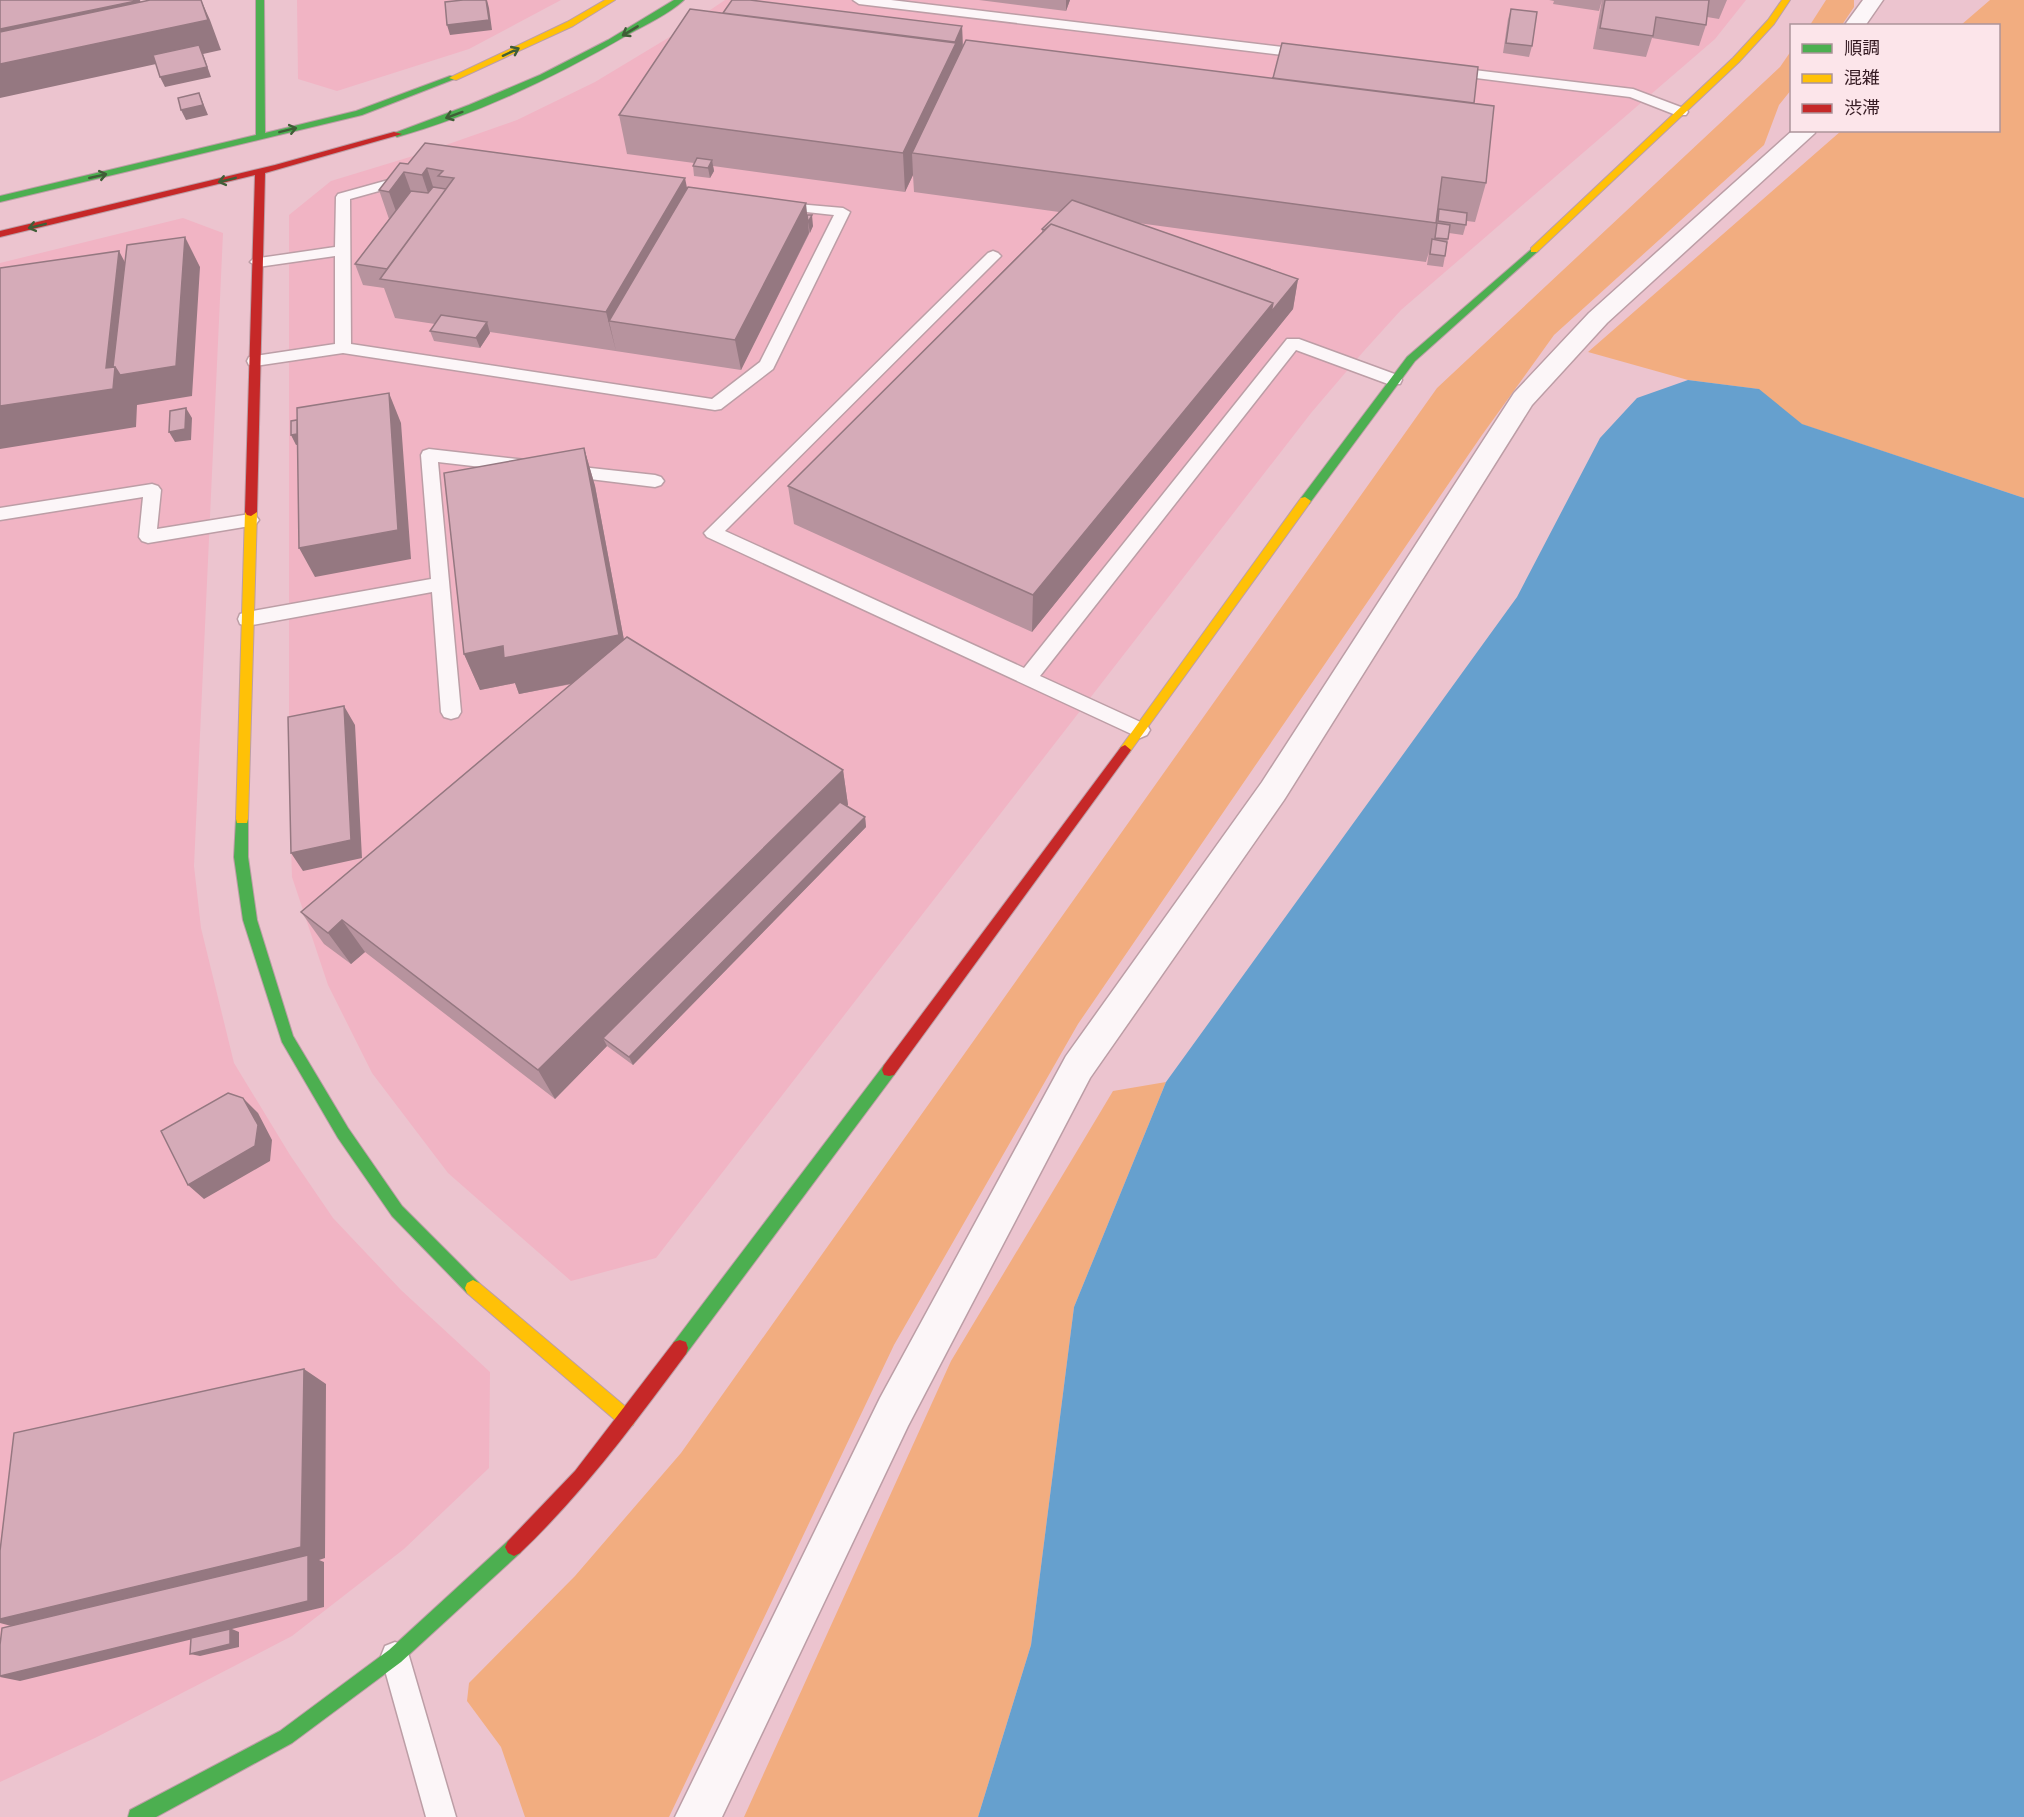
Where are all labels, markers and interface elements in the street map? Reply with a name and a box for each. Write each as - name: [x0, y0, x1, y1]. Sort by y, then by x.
- legend: [1790, 24, 2000, 132]
- one-way arrow: [622, 26, 639, 38]
- text: 順調: [1844, 40, 1880, 58]
- one-way arrow: [501, 46, 519, 58]
- text: 混雑: [1844, 68, 1880, 88]
- text: 渋滞: [1844, 99, 1880, 118]
- one-way arrow: [445, 110, 464, 121]
- one-way arrow: [278, 124, 297, 136]
- one-way arrow: [88, 169, 107, 181]
- one-way arrow: [217, 174, 236, 186]
- one-way arrow: [28, 220, 47, 232]

